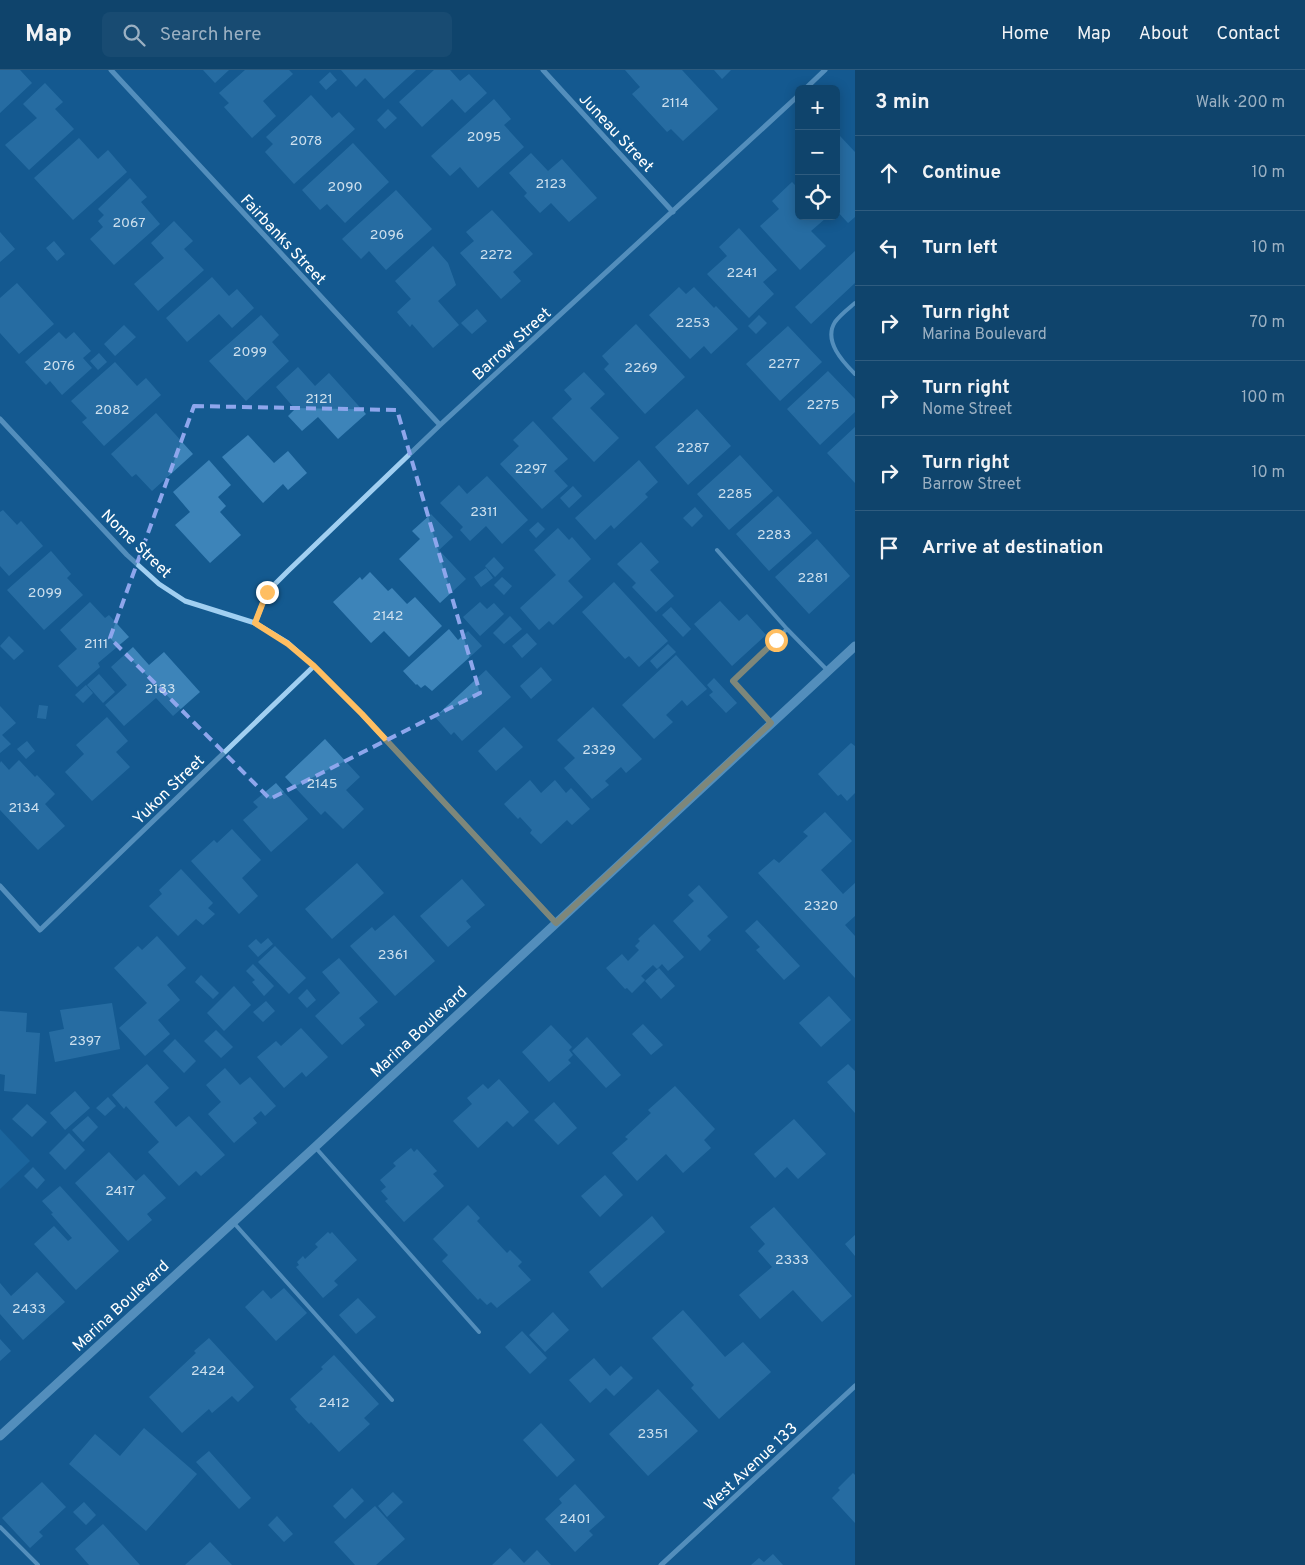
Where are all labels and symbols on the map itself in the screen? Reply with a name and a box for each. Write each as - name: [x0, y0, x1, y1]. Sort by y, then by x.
- street label: Juneau Street: [574, 90, 657, 177]
- house number: 2114: [661, 95, 689, 112]
- house number: 2095: [467, 129, 501, 146]
- house number: 2078: [290, 133, 322, 150]
- house number: 2123: [536, 176, 566, 193]
- house number: 2090: [328, 179, 362, 196]
- street label: Fairbanks Street: [235, 191, 330, 290]
- house number: 2067: [113, 215, 145, 232]
- house number: 2096: [370, 227, 404, 244]
- house number: 2272: [480, 247, 512, 264]
- house number: 2241: [727, 265, 757, 282]
- street label: Barrow Street: [469, 304, 556, 385]
- house number: 2253: [676, 315, 710, 332]
- house number: 2099: [233, 344, 267, 361]
- house number: 2277: [768, 356, 800, 373]
- house number: 2076: [43, 358, 75, 375]
- house number: 2269: [624, 360, 658, 377]
- house number: 2121: [305, 391, 333, 408]
- house number: 2275: [807, 397, 840, 414]
- house number: 2082: [95, 402, 129, 419]
- house number: 2287: [677, 440, 709, 457]
- house number: 2297: [515, 461, 547, 478]
- house number: 2285: [718, 486, 752, 503]
- house number: 2311: [470, 504, 498, 521]
- street label: Nome Street: [96, 506, 175, 583]
- house number: 2283: [757, 527, 791, 544]
- house number: 2281: [798, 570, 828, 587]
- route end: [256, 581, 279, 604]
- house number: 2099: [28, 585, 62, 602]
- house number: 2142: [373, 608, 403, 625]
- route start: [765, 629, 788, 652]
- house number: 2111: [84, 636, 108, 653]
- house number: 2133: [145, 681, 175, 698]
- house number: 2329: [582, 742, 616, 759]
- street label: Yukon Street: [129, 751, 209, 830]
- house number: 2145: [307, 776, 337, 793]
- house number: 2134: [9, 800, 39, 817]
- house number: 2320: [804, 898, 838, 915]
- house number: 2361: [378, 947, 408, 964]
- street label: Marina Boulevard: [367, 983, 472, 1082]
- house number: 2397: [69, 1033, 101, 1050]
- house number: 2417: [105, 1183, 135, 1200]
- house number: 2333: [775, 1252, 809, 1269]
- street label: Marina Boulevard: [69, 1257, 174, 1356]
- house number: 2433: [12, 1301, 46, 1318]
- house number: 2424: [191, 1363, 225, 1380]
- house number: 2412: [319, 1395, 349, 1412]
- street label: West Avenue 133: [700, 1419, 802, 1516]
- house number: 2351: [638, 1426, 668, 1443]
- house number: 2401: [559, 1511, 591, 1528]

